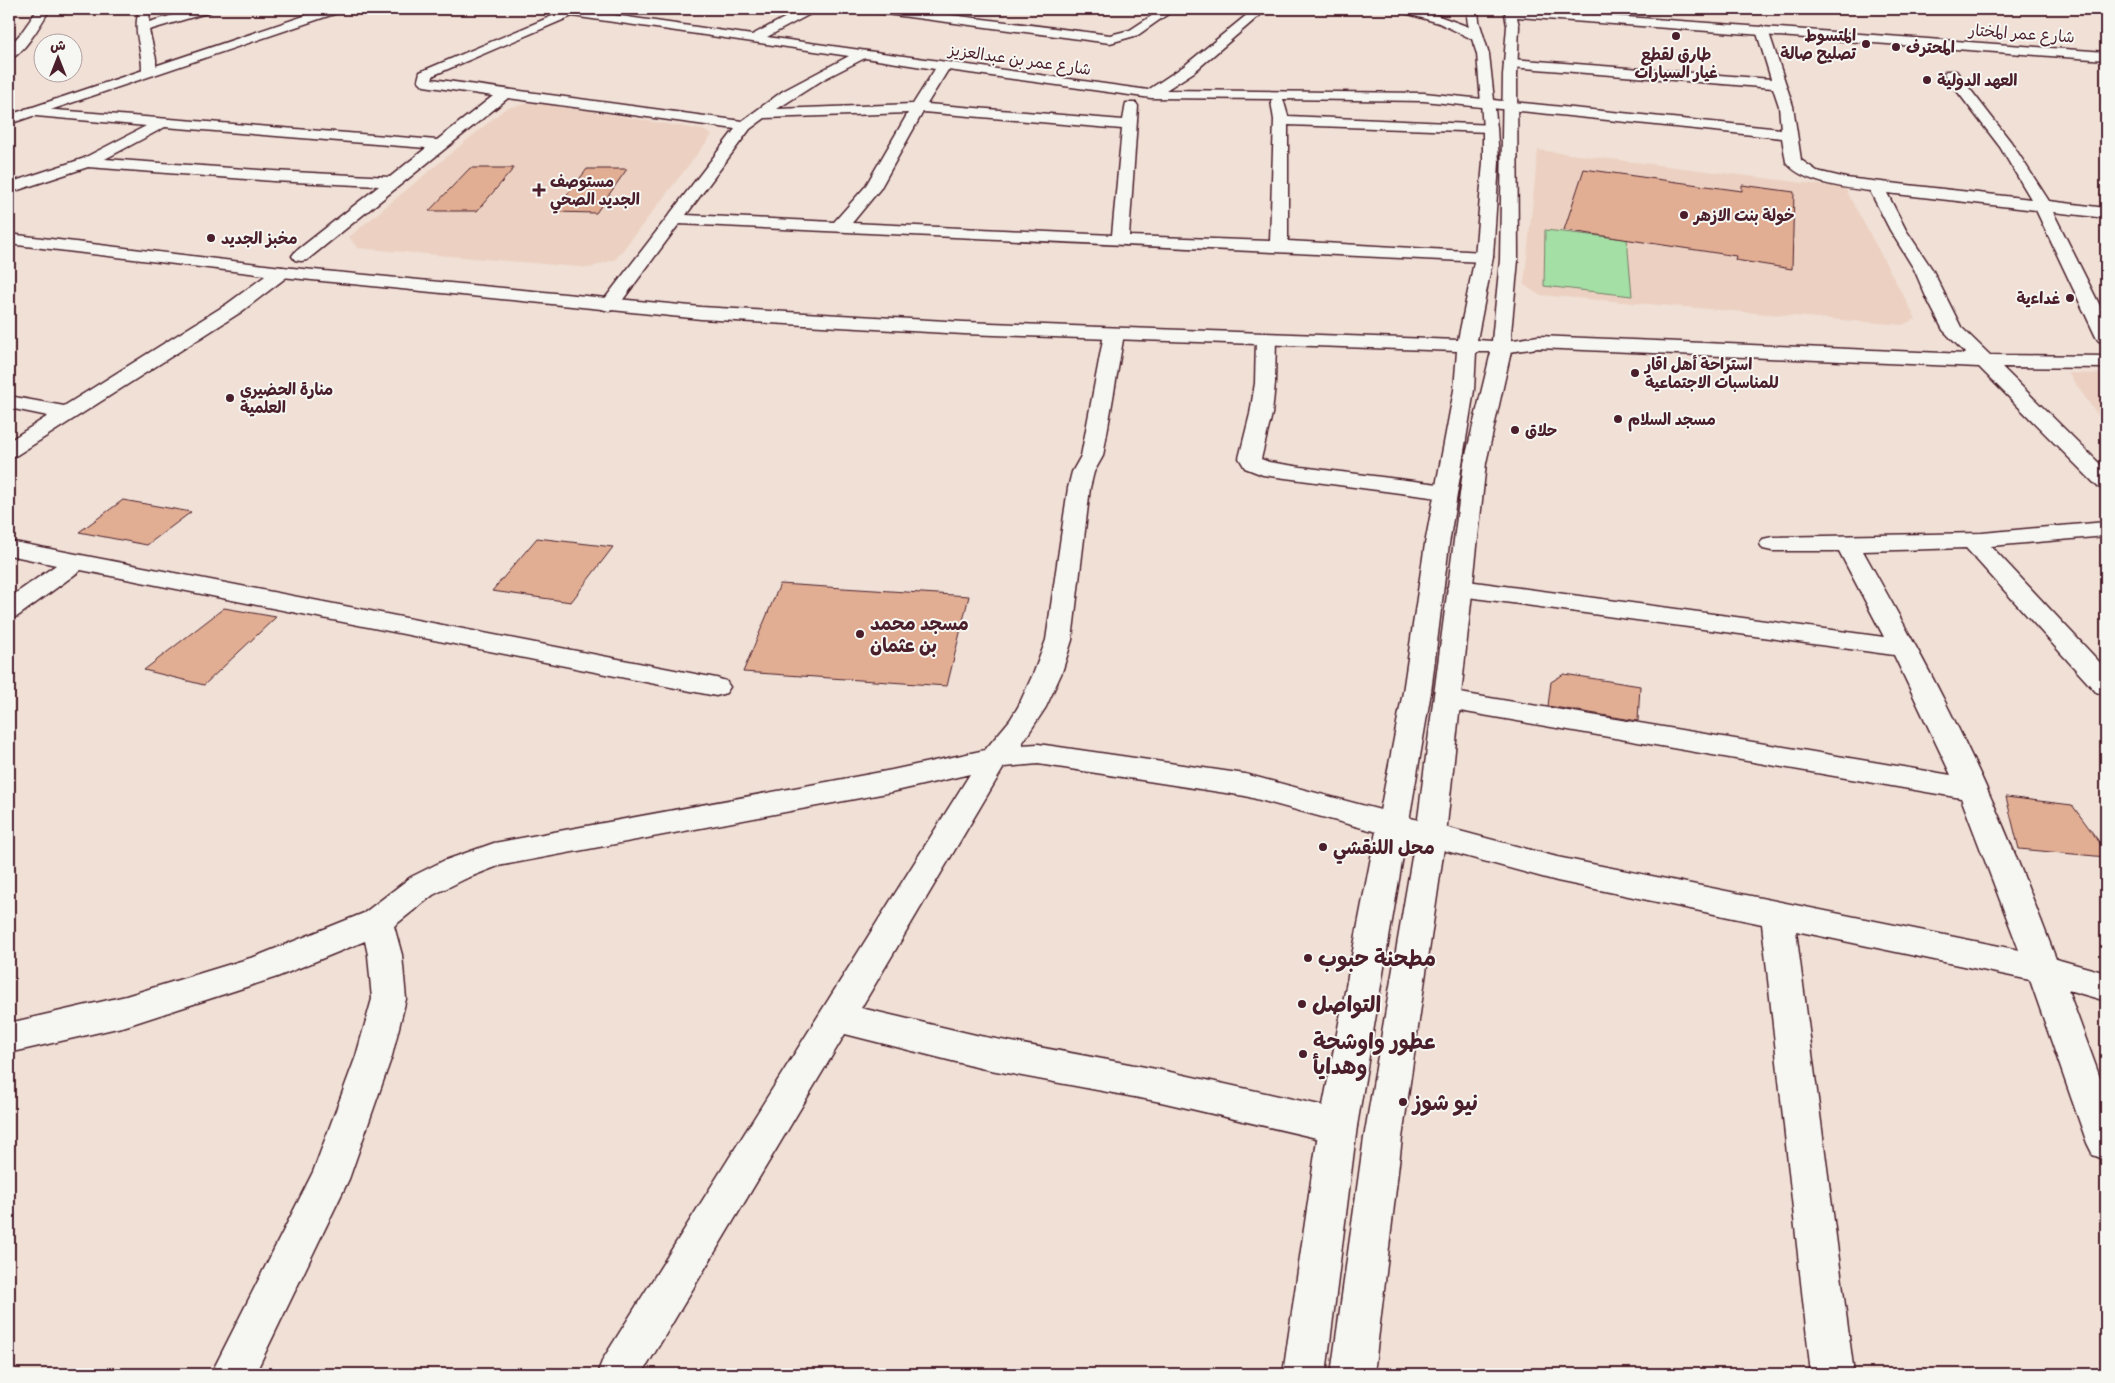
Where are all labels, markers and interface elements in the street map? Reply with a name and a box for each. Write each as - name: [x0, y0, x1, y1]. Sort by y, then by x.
- street label: شارع عمر المختار: [1966, 18, 2075, 49]
- place label: المتسوط تصليح صالة: [1780, 24, 1857, 64]
- marker: طارق لقطع غيار السيارات: [1670, 30, 1682, 42]
- north arrow: [32, 32, 82, 82]
- text: ش: [50, 35, 66, 54]
- place label: المحترف: [1906, 36, 1955, 58]
- street label: شارع عمر بن عبدالعزيز: [945, 38, 1093, 81]
- marker: المتسوط تصليح صالة: [1860, 38, 1872, 50]
- marker: المحترف: [1890, 41, 1902, 53]
- place label: طارق لقطع غيار السيارات: [1634, 43, 1718, 83]
- place label: العهد الدولية: [1937, 69, 2017, 91]
- marker: العهد الدولية: [1921, 74, 1933, 86]
- place label: مستوصف الجديد الصحي: [550, 170, 640, 214]
- marker: مستوصف الجديد الصحي: [532, 183, 546, 197]
- place label: خولة بنت الازهر: [1692, 204, 1795, 226]
- marker: خولة بنت الازهر: [1678, 209, 1690, 221]
- place label: مخبز الجديد: [221, 227, 298, 249]
- marker: مخبز الجديد: [205, 232, 217, 244]
- place label: غداءية: [2016, 287, 2060, 309]
- marker: غداءية: [2064, 292, 2076, 304]
- place label: استراحة أهل اقار للمناسبات الاجتماعية: [1643, 353, 1779, 393]
- marker: استراحة أهل اقار للمناسبات الاجتماعية: [1629, 367, 1641, 379]
- place label: منارة الحضيري العلمية: [240, 378, 333, 418]
- marker: منارة الحضيري العلمية: [224, 392, 236, 404]
- place label: مسجد السلام: [1628, 408, 1716, 432]
- marker: مسجد السلام: [1612, 413, 1624, 425]
- place label: حلاق: [1525, 419, 1557, 441]
- marker: حلاق: [1509, 424, 1521, 436]
- place label: مسجد محمد بن عثمان: [870, 610, 969, 658]
- marker: مسجد محمد بن عثمان: [854, 628, 866, 640]
- place label: محل اللنقشي: [1333, 834, 1435, 864]
- marker: محل اللنقشي: [1317, 841, 1329, 853]
- place label: مطحنة حبوب: [1318, 943, 1436, 973]
- marker: مطحنة حبوب: [1302, 952, 1314, 964]
- place label: التواصل: [1312, 989, 1381, 1019]
- marker: التواصل: [1296, 998, 1308, 1010]
- place label: عطور واوشحة وهدايأ: [1312, 1026, 1437, 1082]
- marker: عطور واوشحة وهدايأ: [1297, 1048, 1309, 1060]
- place label: نيو شوز: [1411, 1087, 1478, 1117]
- marker: نيو شوز: [1397, 1096, 1409, 1108]

